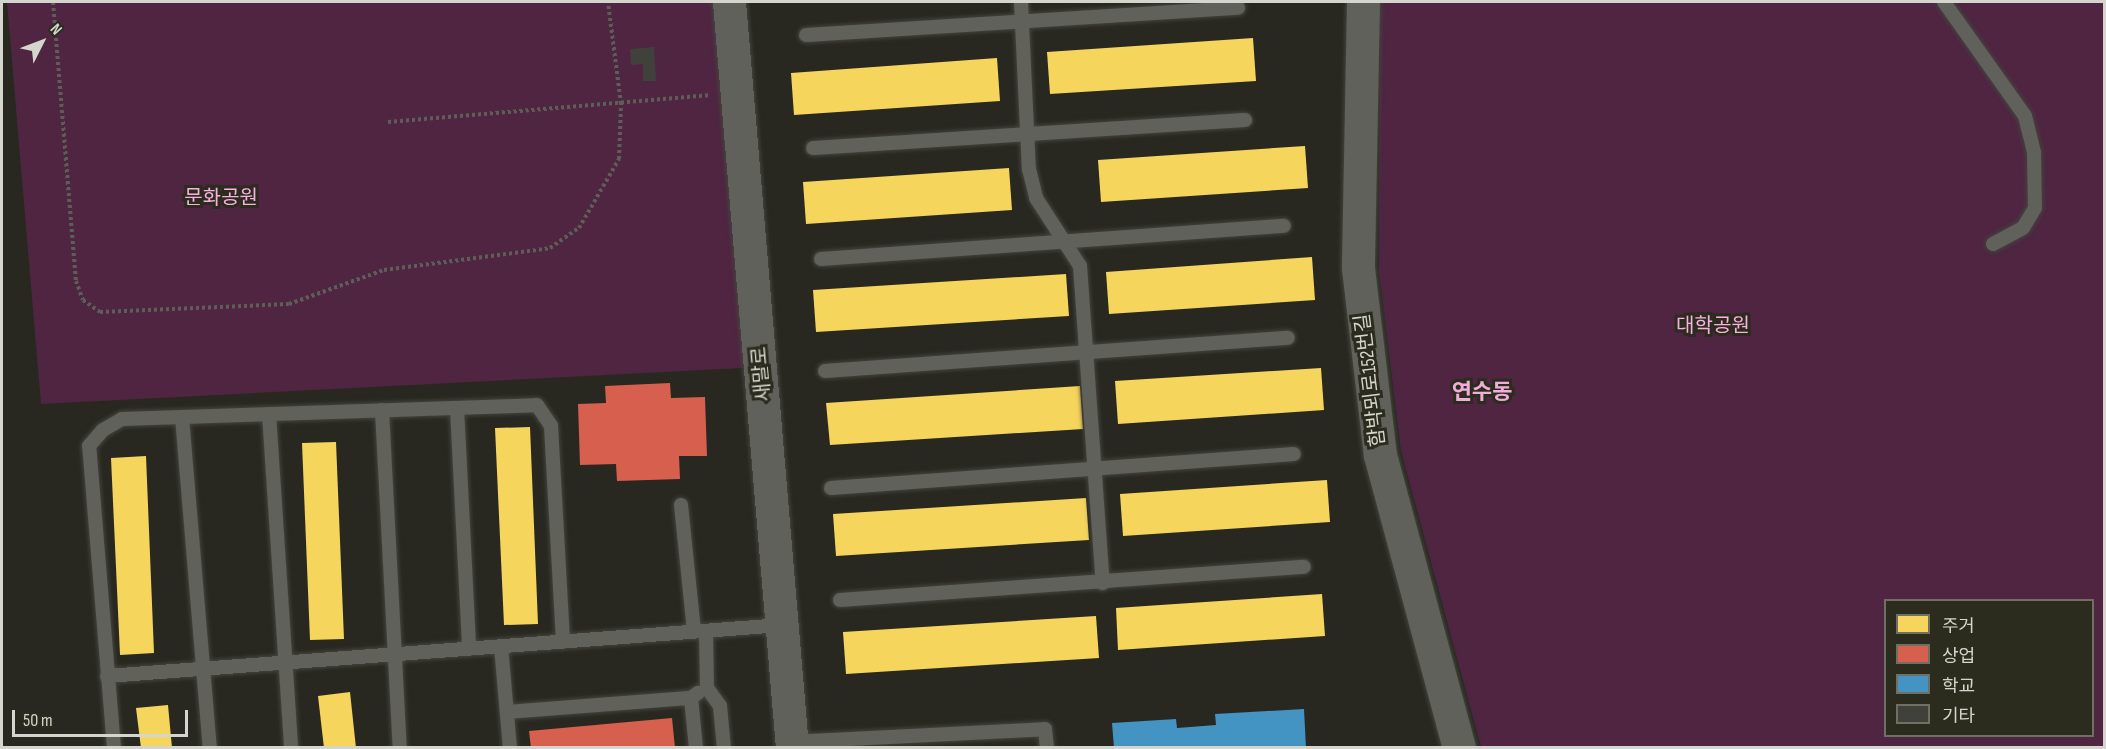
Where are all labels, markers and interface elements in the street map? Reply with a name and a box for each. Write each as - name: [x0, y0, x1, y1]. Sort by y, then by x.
- north arrow: [12, 12, 72, 72]
- text: N: [46, 20, 66, 39]
- park label: 문화공원: [184, 186, 258, 210]
- street label: 함박뫼로152번길: [1351, 312, 1391, 448]
- park label: 대학공원: [1676, 314, 1750, 338]
- street label: 새말로: [748, 345, 776, 403]
- district label: 연수동: [1452, 380, 1512, 406]
- legend: [1884, 599, 2094, 737]
- text: 주거: [1942, 616, 1975, 637]
- text: 상업: [1942, 646, 1975, 667]
- text: 학교: [1942, 676, 1975, 697]
- scale bar: [15, 698, 190, 736]
- text: 기타: [1942, 706, 1975, 727]
- text: 50 m: [23, 710, 53, 731]

